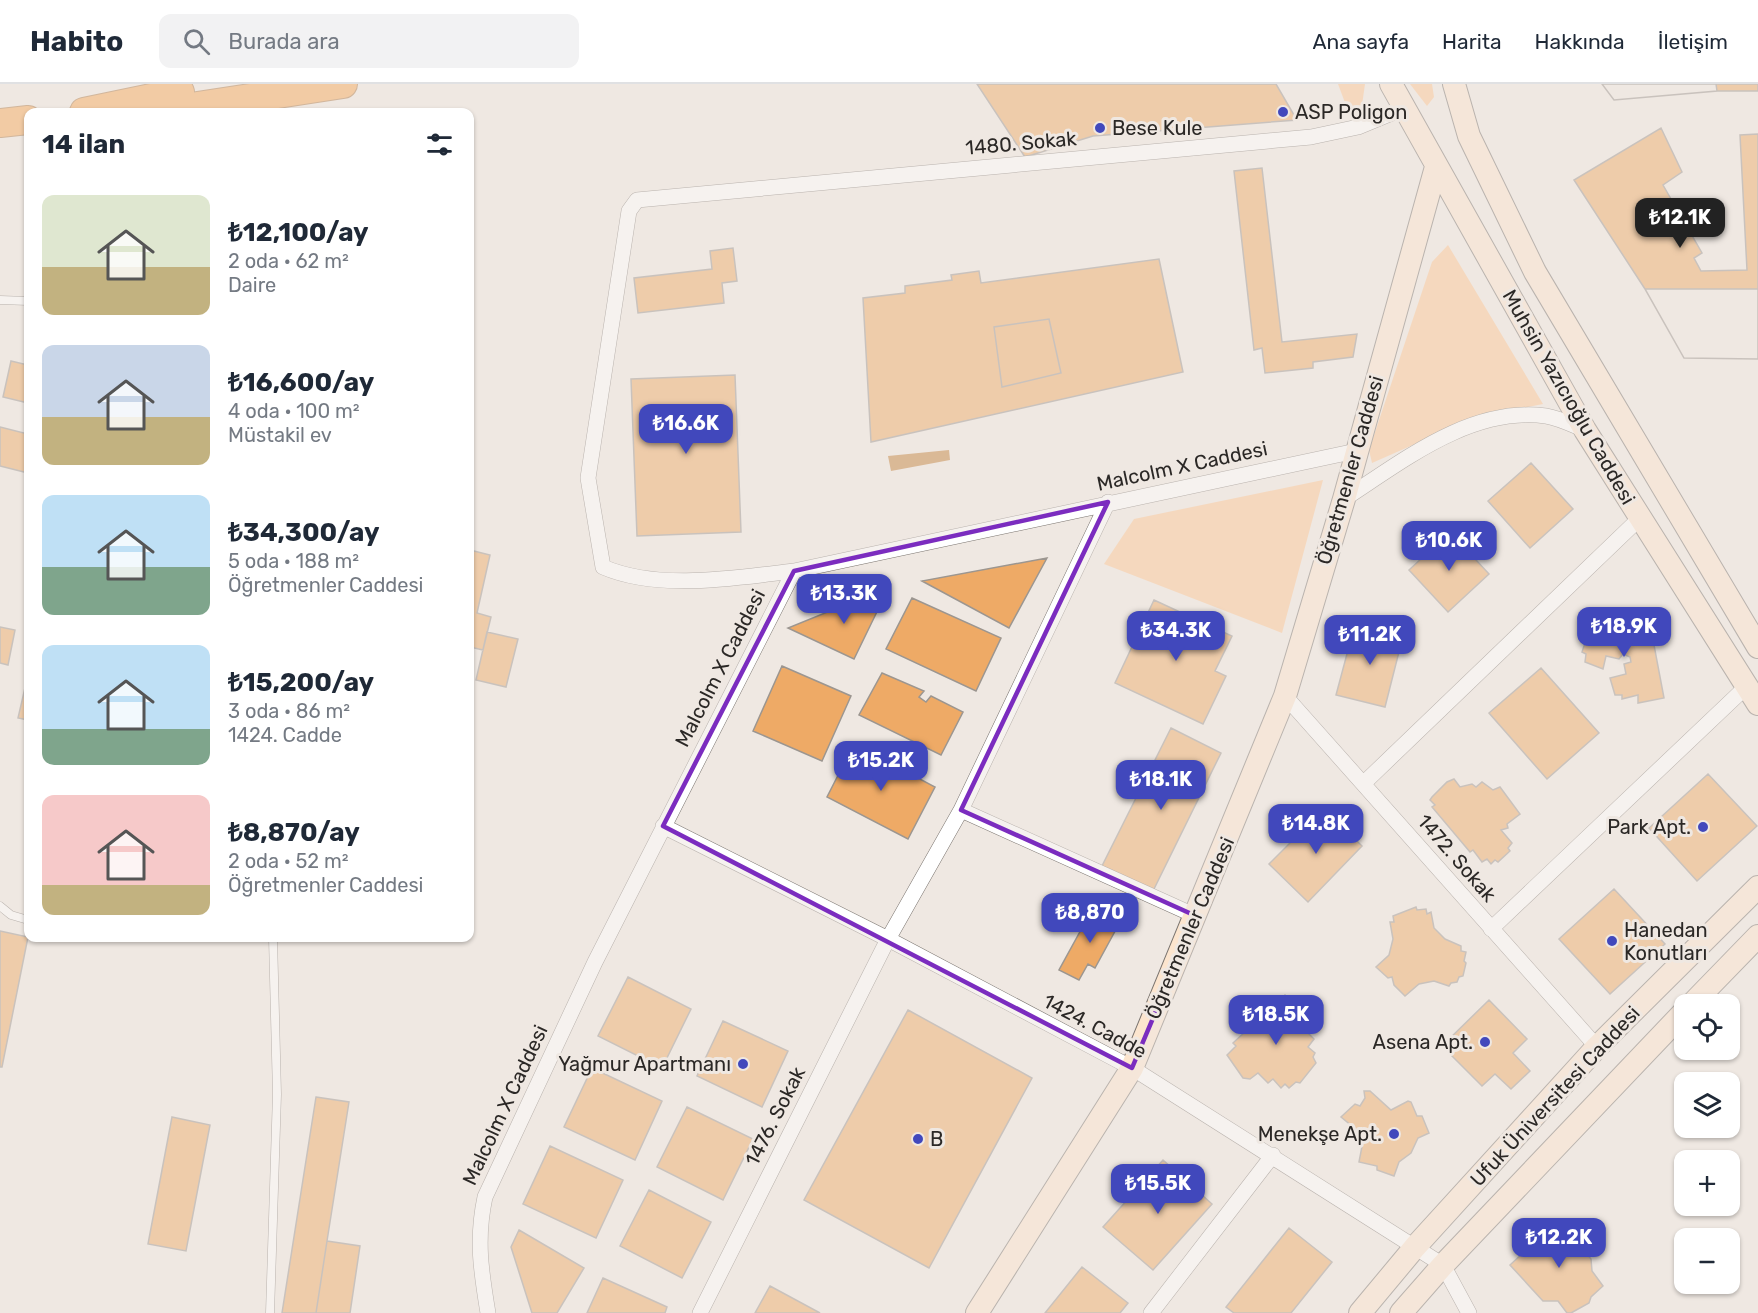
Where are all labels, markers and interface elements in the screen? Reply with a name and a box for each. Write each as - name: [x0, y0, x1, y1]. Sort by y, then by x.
- search box: [159, 14, 579, 68]
- text: Habito: [30, 25, 123, 58]
- icon: search: [180, 25, 213, 58]
- text: Burada ara: [228, 28, 340, 55]
- text: Ana sayfa: [1312, 29, 1409, 54]
- text: Harita: [1442, 29, 1502, 54]
- text: Hakkında: [1535, 29, 1625, 54]
- text: İletişim: [1658, 29, 1728, 54]
- place label: ASP Poligon: [1295, 100, 1407, 124]
- marker: ASP Poligon: [1276, 105, 1290, 119]
- place label: Bese Kule: [1112, 116, 1203, 140]
- marker: Bese Kule: [1093, 121, 1107, 135]
- street label: 1480. Sokak: [964, 126, 1078, 160]
- icon: filters: [423, 128, 456, 161]
- text: 14 ilan: [42, 129, 125, 160]
- pin: ₺12.1K: [1631, 198, 1729, 249]
- text: ₺12.1K: [1649, 205, 1711, 229]
- text: ₺12,100/ay: [228, 217, 369, 248]
- icon: home: [90, 219, 162, 291]
- text: 2 oda · 62 m²: [228, 249, 349, 273]
- text: Daire: [228, 273, 276, 297]
- street label: Muhsin Yazıcıoğlu Caddesi: [1498, 285, 1640, 509]
- text: ₺16,600/ay: [228, 367, 374, 398]
- icon: home: [90, 369, 162, 441]
- street label: Öğretmenler Caddesi: [1312, 373, 1388, 567]
- text: 4 oda · 100 m²: [228, 399, 360, 423]
- pin: ₺16.6K: [637, 404, 735, 455]
- text: ₺16.6K: [653, 411, 719, 435]
- text: Müstakil ev: [228, 423, 332, 447]
- street label: Malcolm X Caddesi: [1094, 436, 1270, 496]
- text: ₺34,300/ay: [228, 517, 379, 548]
- icon: home: [90, 519, 162, 591]
- pin: ₺10.6K: [1400, 521, 1498, 572]
- text: ₺10.6K: [1416, 528, 1482, 552]
- text: 5 oda · 188 m²: [228, 549, 359, 573]
- text: Öğretmenler Caddesi: [228, 573, 423, 597]
- pin: ₺13.3K: [795, 574, 893, 625]
- text: ₺13.3K: [811, 581, 877, 605]
- street label: Malcolm X Caddesi: [670, 585, 770, 751]
- pin: ₺18.9K: [1575, 607, 1673, 658]
- pin: ₺34.3K: [1127, 611, 1225, 662]
- text: ₺18.9K: [1591, 614, 1657, 638]
- pin: ₺11.2K: [1321, 615, 1419, 666]
- text: ₺34.3K: [1141, 618, 1211, 642]
- text: ₺11.2K: [1338, 622, 1402, 646]
- text: ₺15,200/ay: [228, 667, 374, 698]
- icon: home: [90, 669, 162, 741]
- text: 3 oda · 86 m²: [228, 699, 350, 723]
- text: 1424. Cadde: [228, 723, 342, 747]
- pin: ₺15.2K: [832, 741, 930, 792]
- text: ₺15.2K: [848, 748, 914, 772]
- pin: ₺18.1K: [1112, 760, 1210, 811]
- text: ₺18.1K: [1130, 767, 1192, 791]
- pin: ₺14.8K: [1267, 804, 1365, 855]
- street label: 1472. Sokak: [1413, 809, 1502, 907]
- text: ₺14.8K: [1282, 811, 1350, 835]
- place label: Park Apt.: [1607, 815, 1691, 839]
- text: ₺8,870/ay: [228, 817, 360, 848]
- icon: home: [90, 819, 162, 891]
- marker: Park Apt.: [1696, 820, 1710, 834]
- street label: Öğretmenler Caddesi: [1141, 833, 1239, 1023]
- text: 2 oda · 52 m²: [228, 849, 349, 873]
- text: Öğretmenler Caddesi: [228, 873, 423, 897]
- pin: ₺8,870: [1041, 893, 1139, 944]
- text: ₺8,870: [1056, 900, 1124, 924]
- place label: Hanedan Konutları: [1624, 918, 1708, 965]
- marker: Hanedan Konutları: [1605, 934, 1619, 948]
- street label: 1424. Cadde: [1039, 989, 1151, 1063]
- map controls: [1674, 994, 1740, 1294]
- button: locate: [1674, 994, 1740, 1060]
- pin: ₺18.5K: [1227, 995, 1325, 1046]
- street label: Ufuk Üniversitesi Caddesi: [1465, 1001, 1645, 1191]
- text: ₺18.5K: [1243, 1002, 1309, 1026]
- street label: Malcolm X Caddesi: [457, 1021, 553, 1189]
- place label: Asena Apt.: [1373, 1030, 1473, 1054]
- marker: Asena Apt.: [1478, 1035, 1492, 1049]
- place label: Yağmur Apartmanı: [558, 1052, 731, 1076]
- marker: Yağmur Apartmanı: [736, 1057, 750, 1071]
- street label: 1476. Sokak: [740, 1062, 810, 1169]
- button: layers: [1674, 1072, 1740, 1138]
- place label: Menekşe Apt.: [1258, 1122, 1382, 1146]
- place label: B: [930, 1127, 943, 1151]
- marker: Menekşe Apt.: [1387, 1127, 1401, 1141]
- marker: B: [911, 1132, 925, 1146]
- button: +: [1674, 1150, 1740, 1216]
- pin: ₺15.5K: [1109, 1164, 1207, 1215]
- text: ₺15.5K: [1125, 1171, 1191, 1195]
- pin: ₺12.2K: [1510, 1218, 1608, 1269]
- text: ₺12.2K: [1526, 1225, 1592, 1249]
- button: −: [1674, 1228, 1740, 1294]

